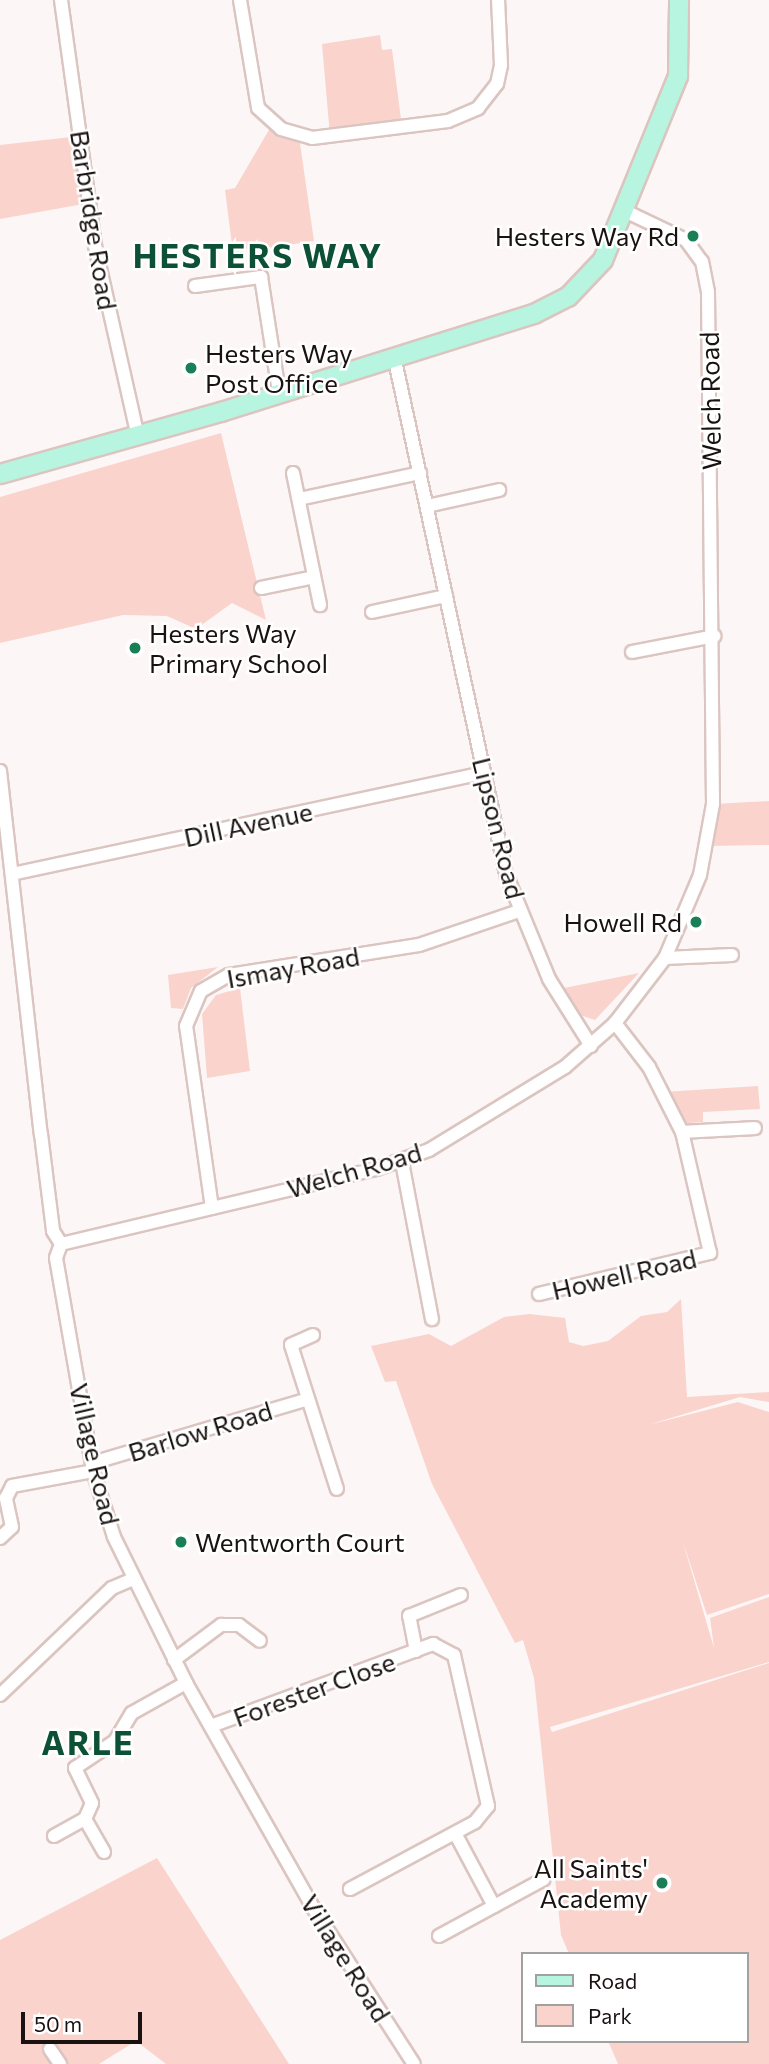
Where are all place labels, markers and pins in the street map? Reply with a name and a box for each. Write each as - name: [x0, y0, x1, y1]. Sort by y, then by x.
- place label: Hesters Way Rd: [495, 220, 679, 252]
- marker: Hesters Way Rd: [685, 228, 701, 244]
- place label: Hesters Way Post Office: [205, 337, 353, 398]
- marker: Hesters Way Post Office: [183, 360, 199, 376]
- place label: Hesters Way Primary School: [149, 617, 328, 678]
- marker: Hesters Way Primary School: [127, 640, 143, 656]
- place label: Howell Rd: [564, 906, 682, 938]
- marker: Howell Rd: [688, 914, 704, 930]
- place label: Wentworth Court: [195, 1526, 405, 1558]
- marker: Wentworth Court: [173, 1534, 189, 1550]
- place label: All Saints' Academy: [534, 1852, 648, 1913]
- marker: All Saints' Academy: [654, 1875, 670, 1891]

